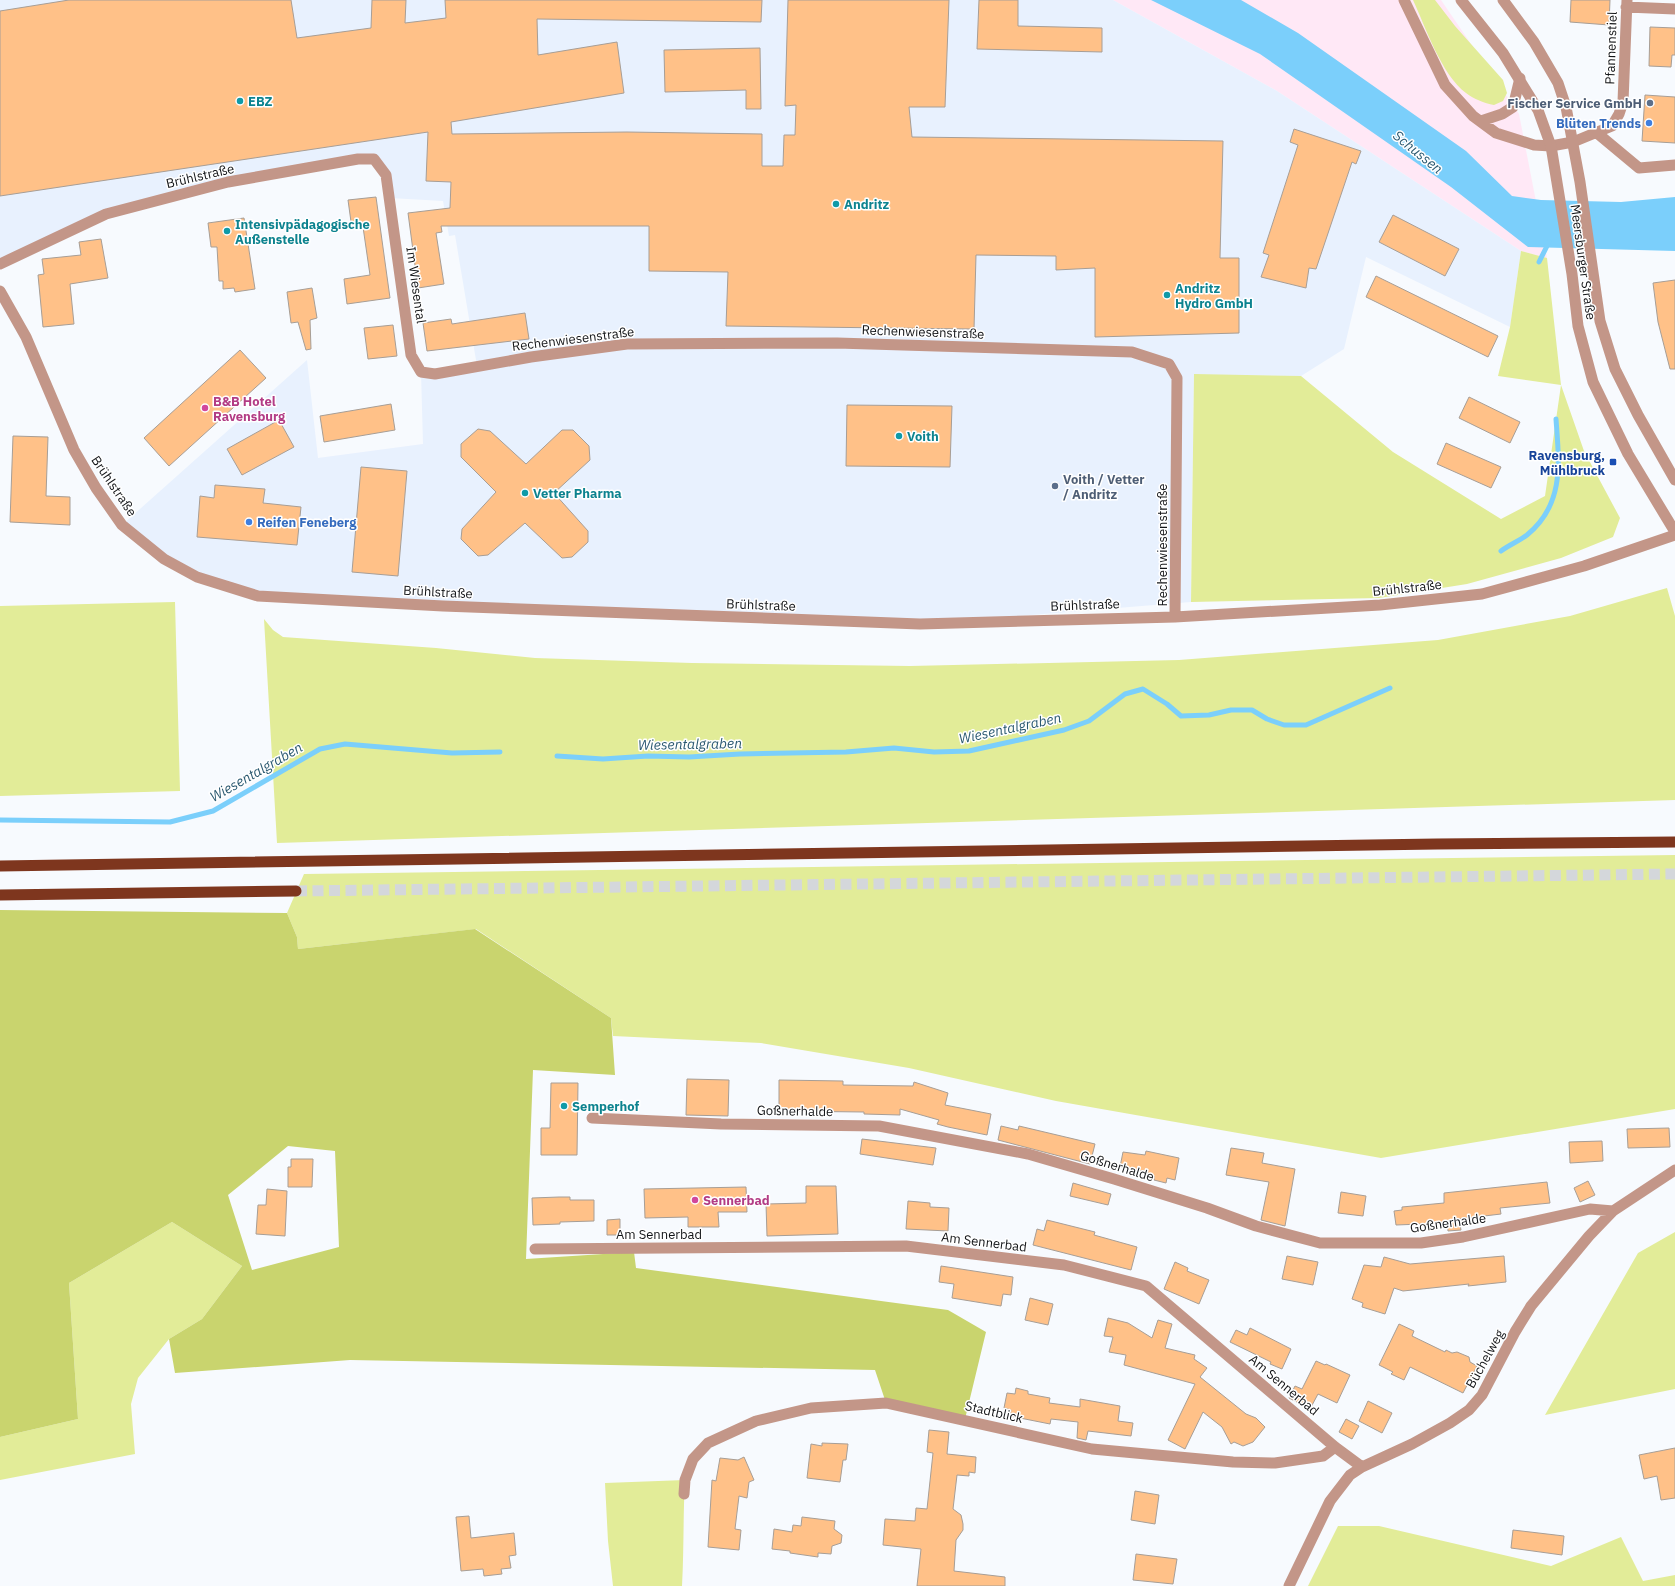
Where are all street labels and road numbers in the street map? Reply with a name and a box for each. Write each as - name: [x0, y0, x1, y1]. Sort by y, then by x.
- street label: Pfannenstiel: [1601, 11, 1621, 85]
- street label: Brühlstraße: [164, 160, 236, 192]
- street label: Meersburger Straße: [1566, 203, 1600, 321]
- street label: Im Wiesental: [402, 245, 430, 325]
- street label: Rechenwiesenstraße: [861, 321, 985, 343]
- street label: Rechenwiesenstraße: [511, 323, 635, 355]
- street label: Brühlstraße: [88, 452, 140, 520]
- street label: Rechenwiesenstraße: [1154, 484, 1171, 606]
- street label: Brühlstraße: [1372, 576, 1442, 600]
- street label: Brühlstraße: [403, 582, 473, 602]
- street label: Brühlstraße: [726, 595, 796, 615]
- street label: Brühlstraße: [1050, 595, 1120, 615]
- street label: Goßnerhalde: [757, 1102, 833, 1120]
- street label: Goßnerhalde: [1078, 1147, 1156, 1185]
- street label: Goßnerhalde: [1409, 1209, 1487, 1237]
- street label: Am Sennerbad: [616, 1226, 702, 1243]
- street label: Am Sennerbad: [940, 1228, 1028, 1256]
- street label: Büchelweg: [1462, 1327, 1508, 1391]
- street label: Am Sennerbad: [1246, 1351, 1322, 1419]
- street label: Stadtblick: [963, 1397, 1025, 1427]

